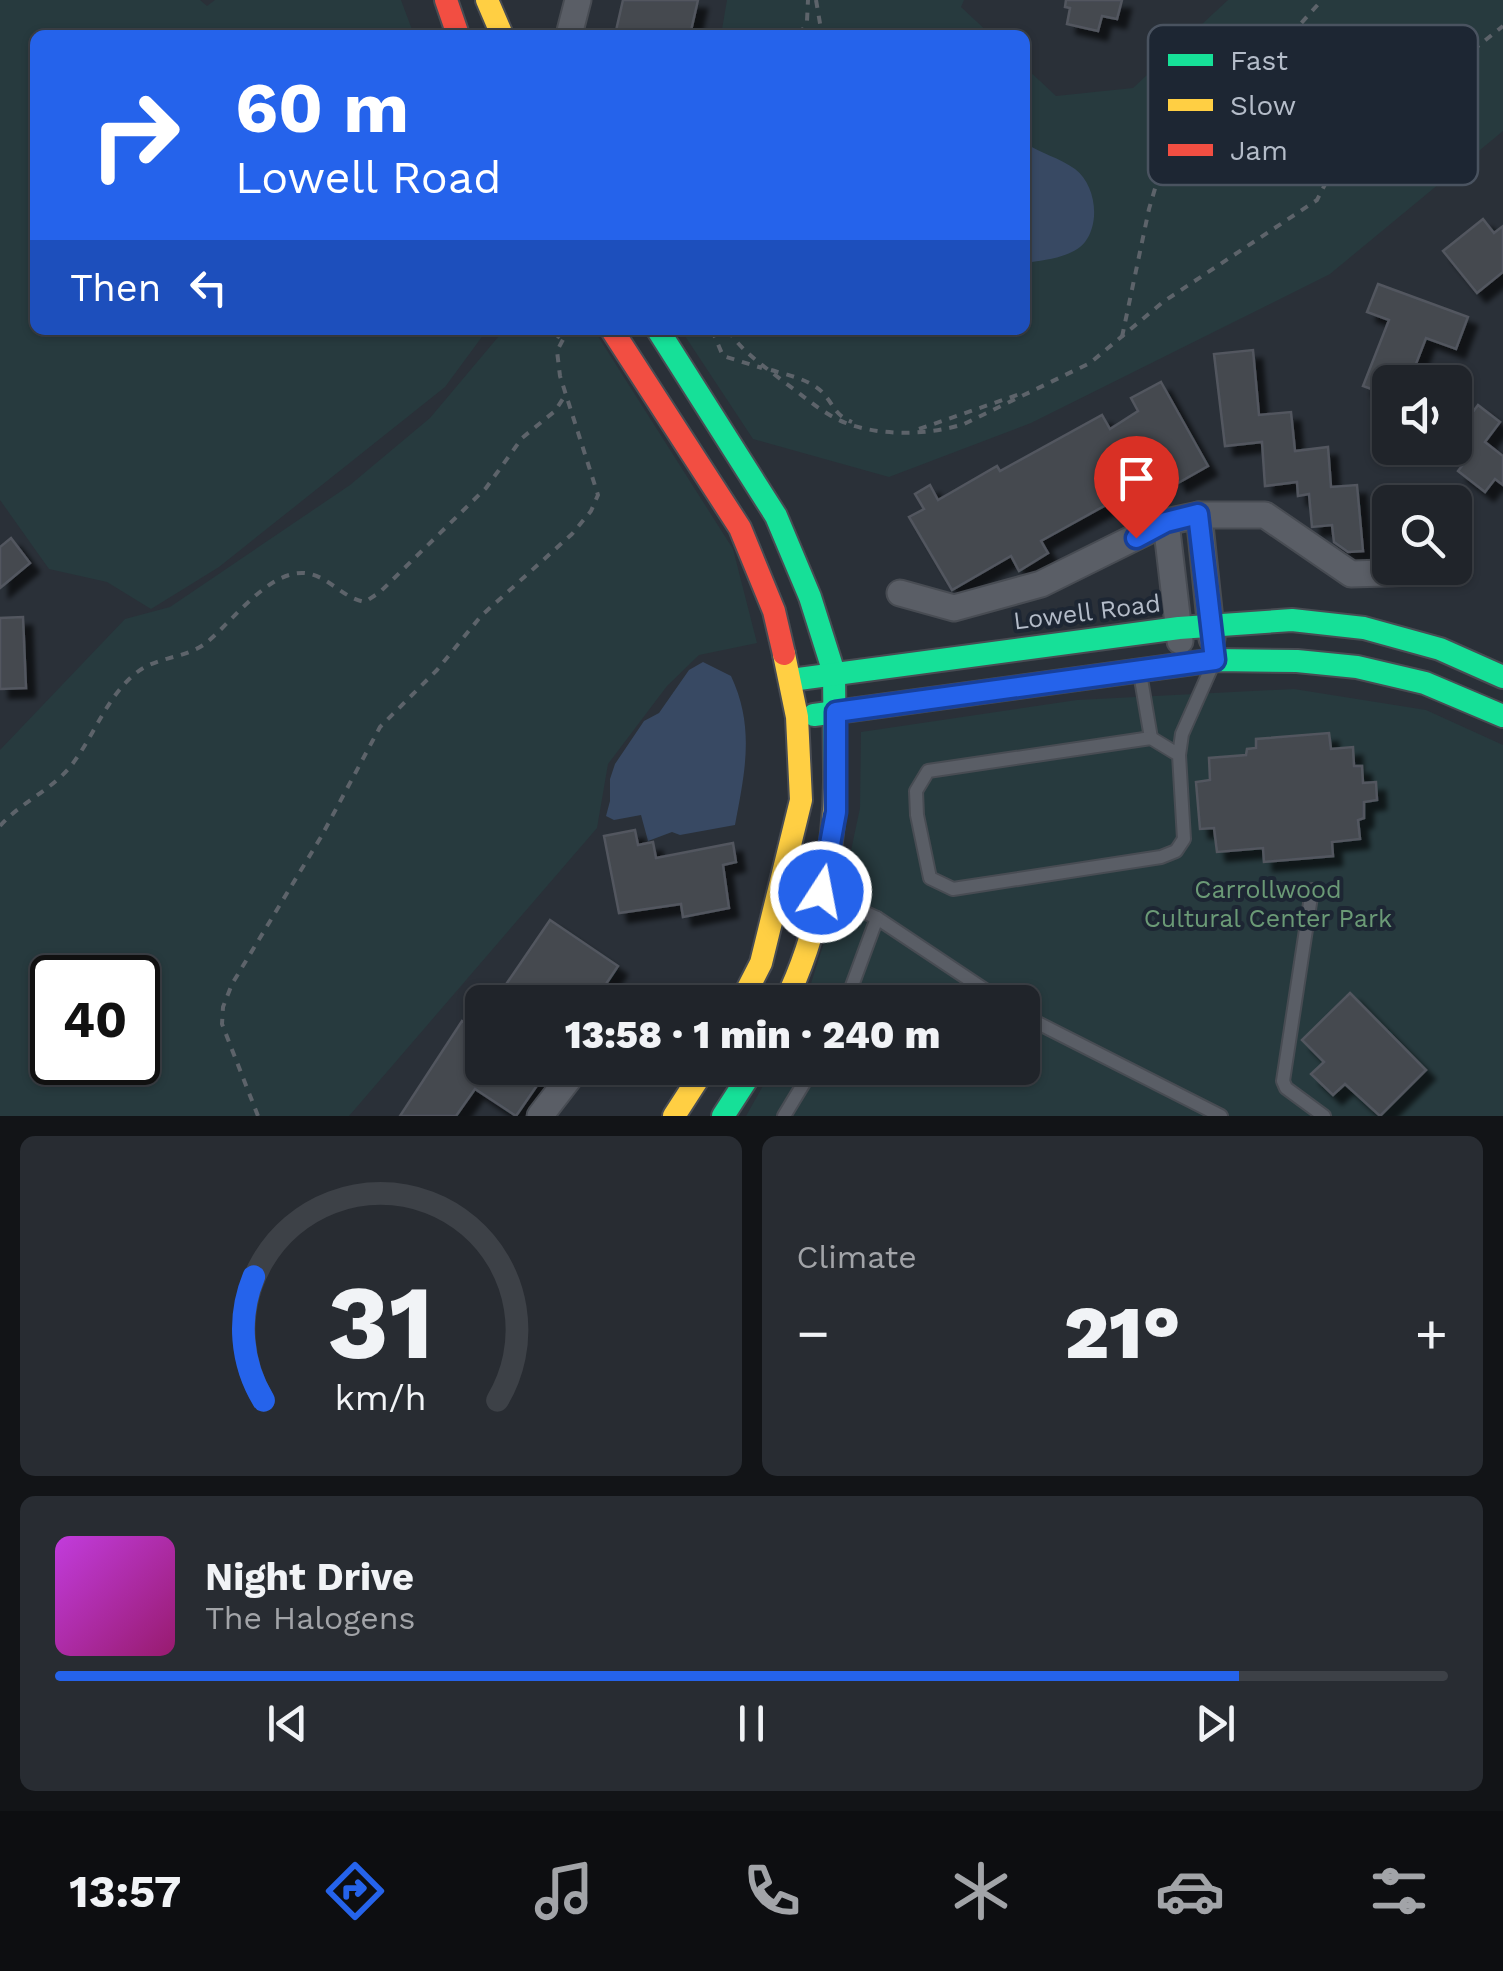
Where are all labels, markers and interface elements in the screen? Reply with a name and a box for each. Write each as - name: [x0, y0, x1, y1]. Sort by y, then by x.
- legend: [1148, 25, 1478, 185]
- text: Fast: [1230, 44, 1288, 77]
- text: 60 m: [235, 67, 409, 149]
- icon: right: [70, 70, 200, 200]
- text: Slow: [1230, 89, 1296, 122]
- text: Jam: [1230, 134, 1288, 167]
- text: Lowell Road: [235, 151, 502, 204]
- icon: left: [181, 260, 236, 315]
- text: Then: [70, 266, 161, 310]
- map controls: [1372, 365, 1472, 585]
- button: sound: [1372, 365, 1472, 465]
- pin: [1094, 436, 1179, 539]
- icon: arrive: [1109, 451, 1164, 506]
- button: search: [1372, 485, 1472, 585]
- street label: Lowell Road: [1012, 589, 1162, 635]
- position arrow: [769, 840, 873, 944]
- park label: Carrollwood Cultural Center Park: [1144, 875, 1392, 933]
- speed limit sign: 40: [30, 955, 160, 1085]
- text: 13:58 · 1 min · 240 m: [565, 1013, 940, 1057]
- text: Climate: [797, 1238, 917, 1276]
- text: 31: [328, 1261, 434, 1383]
- text: 21°: [1064, 1288, 1181, 1376]
- text: −: [797, 1301, 830, 1365]
- text: +: [1415, 1301, 1448, 1365]
- text: km/h: [335, 1377, 427, 1419]
- text: Night Drive: [205, 1555, 414, 1599]
- text: The Halogens: [205, 1599, 415, 1637]
- icon: previous: [260, 1696, 315, 1751]
- icon: pause: [724, 1696, 779, 1751]
- icon: next: [1188, 1696, 1243, 1751]
- icon: directions: [320, 1856, 390, 1926]
- icon: music: [529, 1856, 599, 1926]
- icon: phone: [737, 1856, 807, 1926]
- icon: climate: [946, 1856, 1016, 1926]
- icon: car: [1155, 1856, 1225, 1926]
- icon: filters: [1364, 1856, 1434, 1926]
- text: 13:57: [69, 1865, 181, 1918]

